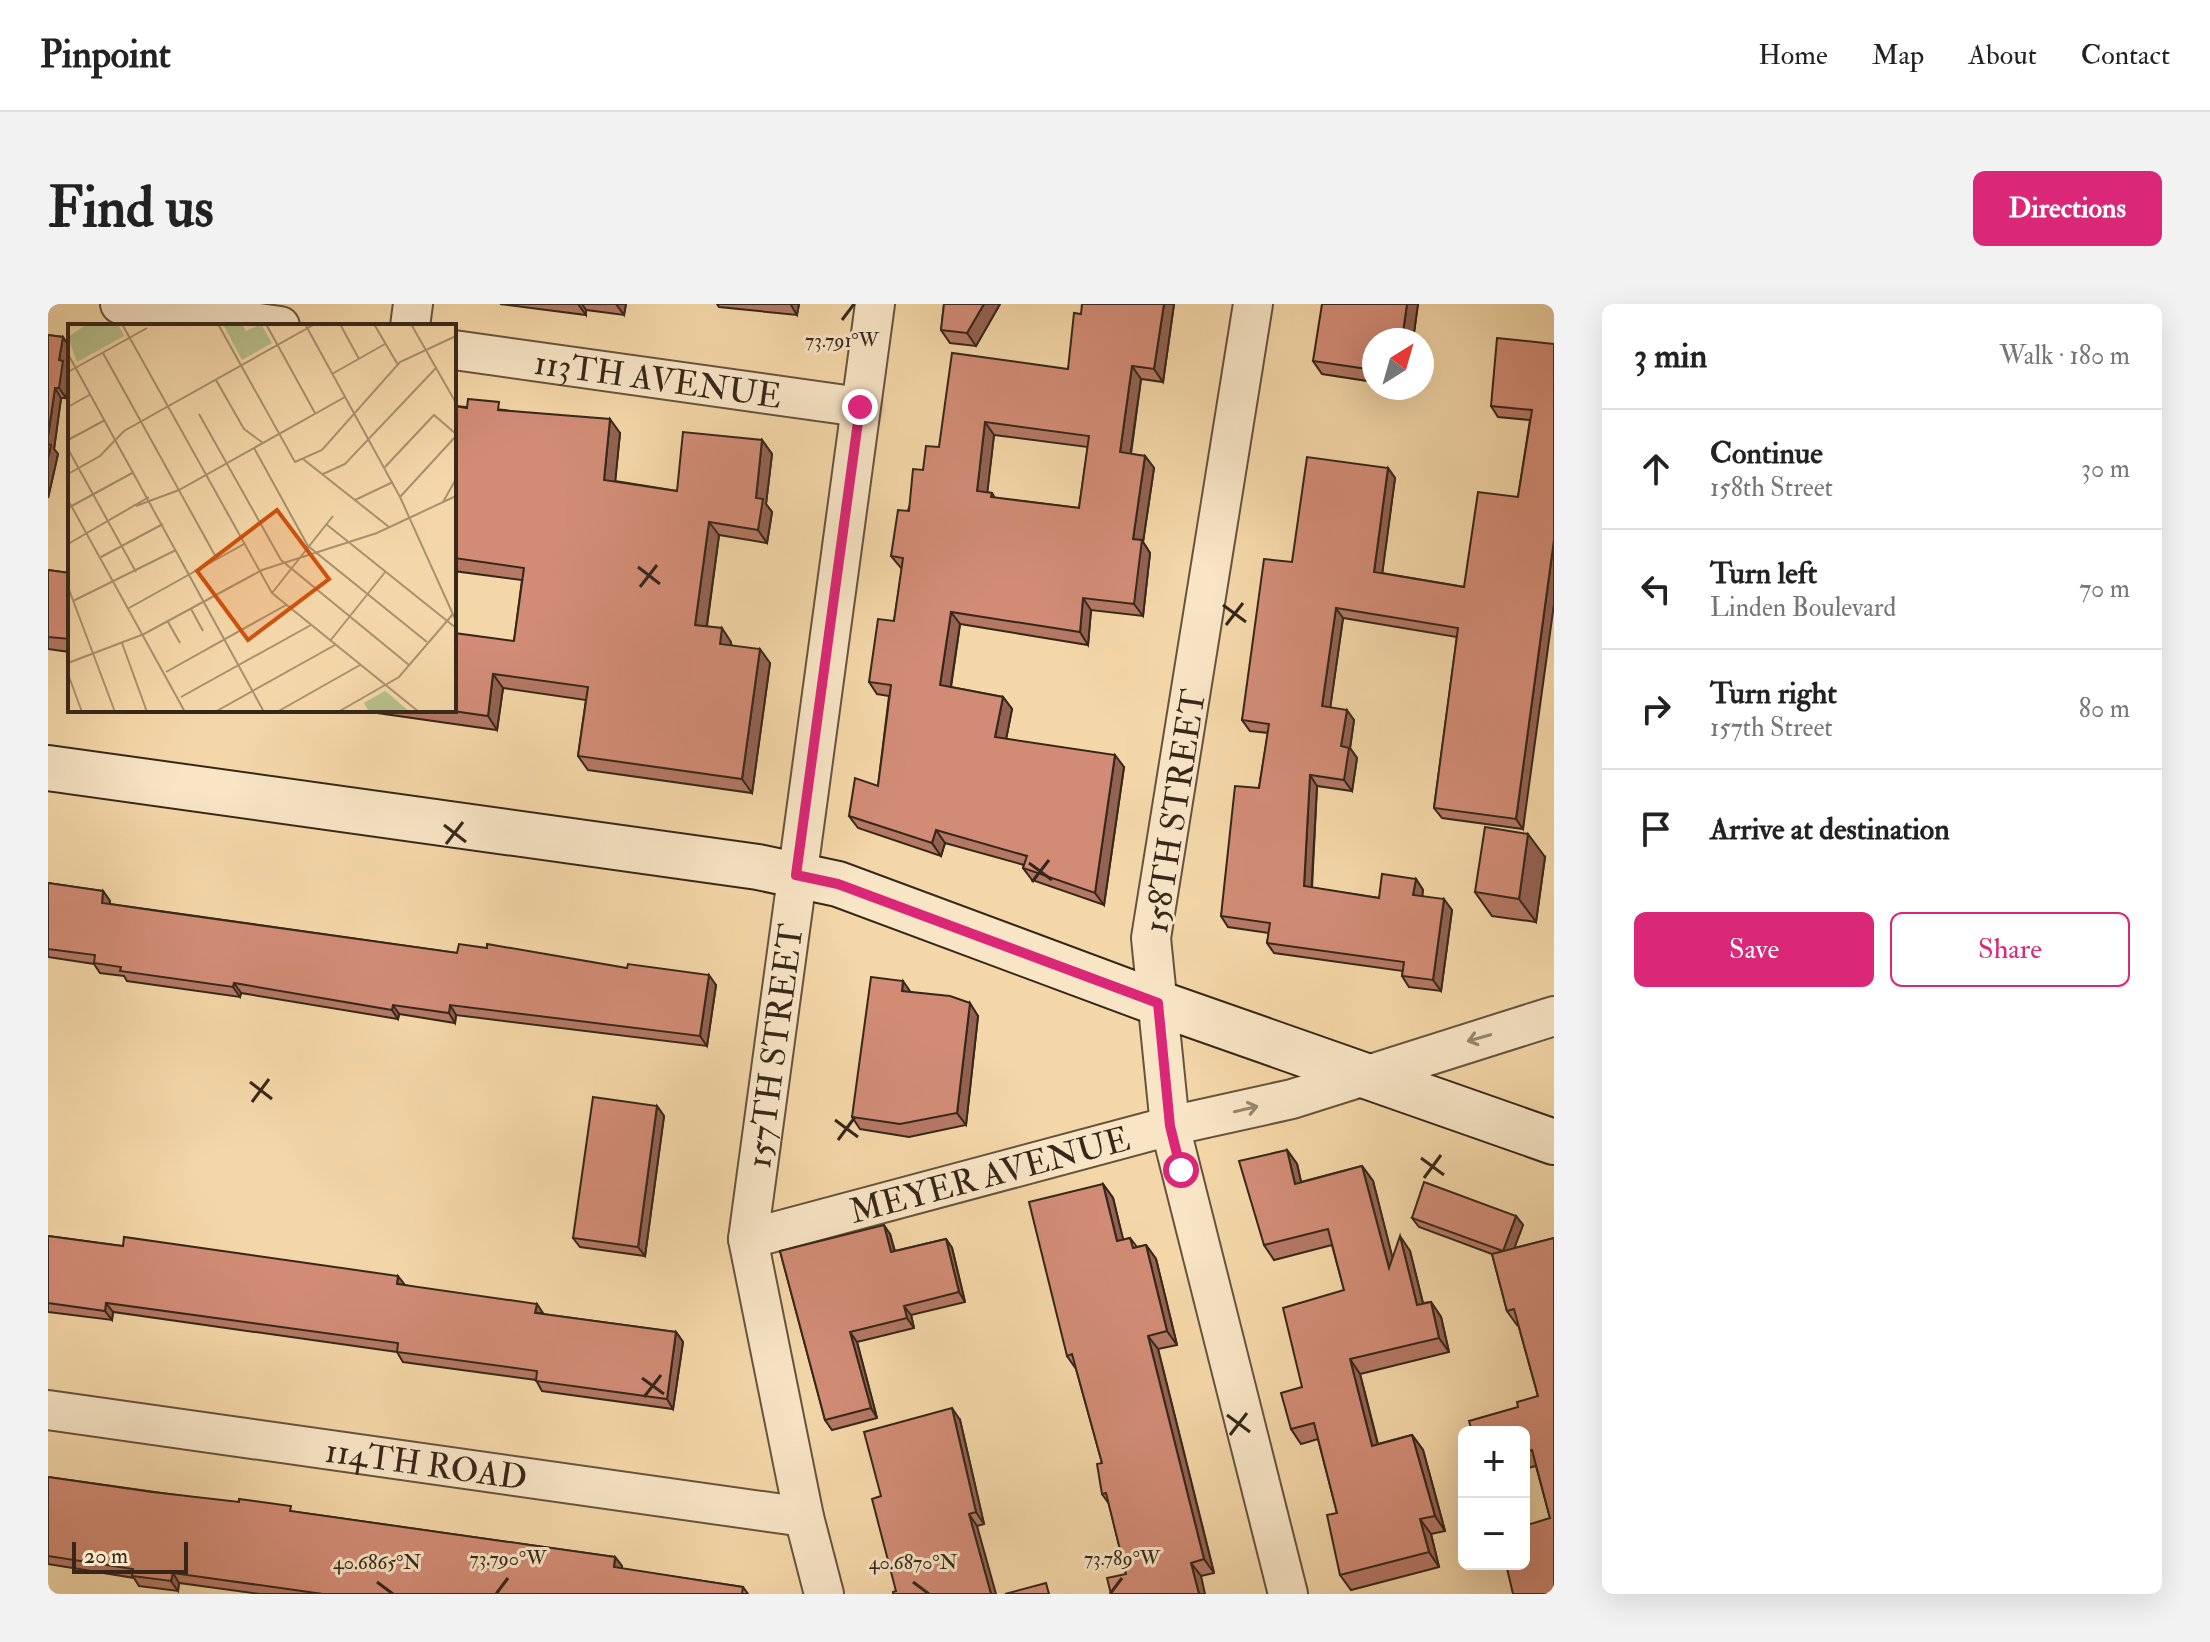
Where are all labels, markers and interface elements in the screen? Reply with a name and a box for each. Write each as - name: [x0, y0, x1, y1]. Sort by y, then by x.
- text: Pinpoint: [40, 31, 171, 79]
- text: Home: [1758, 38, 1828, 73]
- text: Map: [1872, 38, 1924, 73]
- text: About: [1968, 38, 2037, 73]
- text: Contact: [2081, 38, 2170, 73]
- button: Directions: [1973, 171, 2162, 246]
- text: Find us: [48, 173, 214, 244]
- inset map: [68, 324, 456, 712]
- text: 73.791°W: [805, 328, 880, 353]
- north arrow: [1362, 328, 1434, 400]
- text: 3 min: [1634, 335, 1707, 378]
- text: Walk · 180 m: [2000, 340, 2130, 372]
- street label: 113TH AVENUE: [531, 342, 784, 419]
- route end: [842, 389, 878, 425]
- text: Continue: [1710, 435, 1823, 472]
- icon: ahead: [1634, 447, 1678, 491]
- text: 30 m: [2081, 453, 2130, 485]
- text: 158th Street: [1710, 472, 1833, 504]
- text: Turn left: [1710, 555, 1817, 592]
- icon: left: [1634, 567, 1678, 611]
- text: 70 m: [2079, 573, 2130, 605]
- text: Linden Boulevard: [1710, 592, 1896, 624]
- text: Turn right: [1710, 675, 1837, 712]
- street label: 158TH STREET: [1135, 686, 1216, 936]
- icon: right: [1634, 687, 1678, 731]
- text: 80 m: [2079, 693, 2130, 725]
- text: 157th Street: [1710, 712, 1833, 744]
- icon: arrive: [1634, 807, 1678, 851]
- text: Arrive at destination: [1710, 811, 1950, 848]
- button: Save: [1634, 912, 1874, 987]
- button: Share: [1890, 912, 2130, 987]
- street label: 157TH STREET: [738, 921, 814, 1171]
- one-way arrow: [1467, 1031, 1493, 1046]
- one-way arrow: [1233, 1101, 1258, 1116]
- street label: MEYER AVENUE: [845, 1118, 1135, 1234]
- route start: [1163, 1152, 1199, 1188]
- map controls: [1458, 1426, 1530, 1570]
- button: +: [1458, 1426, 1530, 1498]
- street label: 114TH ROAD: [322, 1429, 530, 1501]
- button: −: [1458, 1498, 1530, 1570]
- scale bar: [72, 1538, 188, 1574]
- text: 20 m: [84, 1542, 128, 1570]
- text: 73.790°W: [469, 1546, 547, 1571]
- text: 73.789°W: [1084, 1546, 1161, 1571]
- text: 40.6865°N: [333, 1550, 421, 1575]
- text: 40.6870°N: [869, 1550, 957, 1575]

